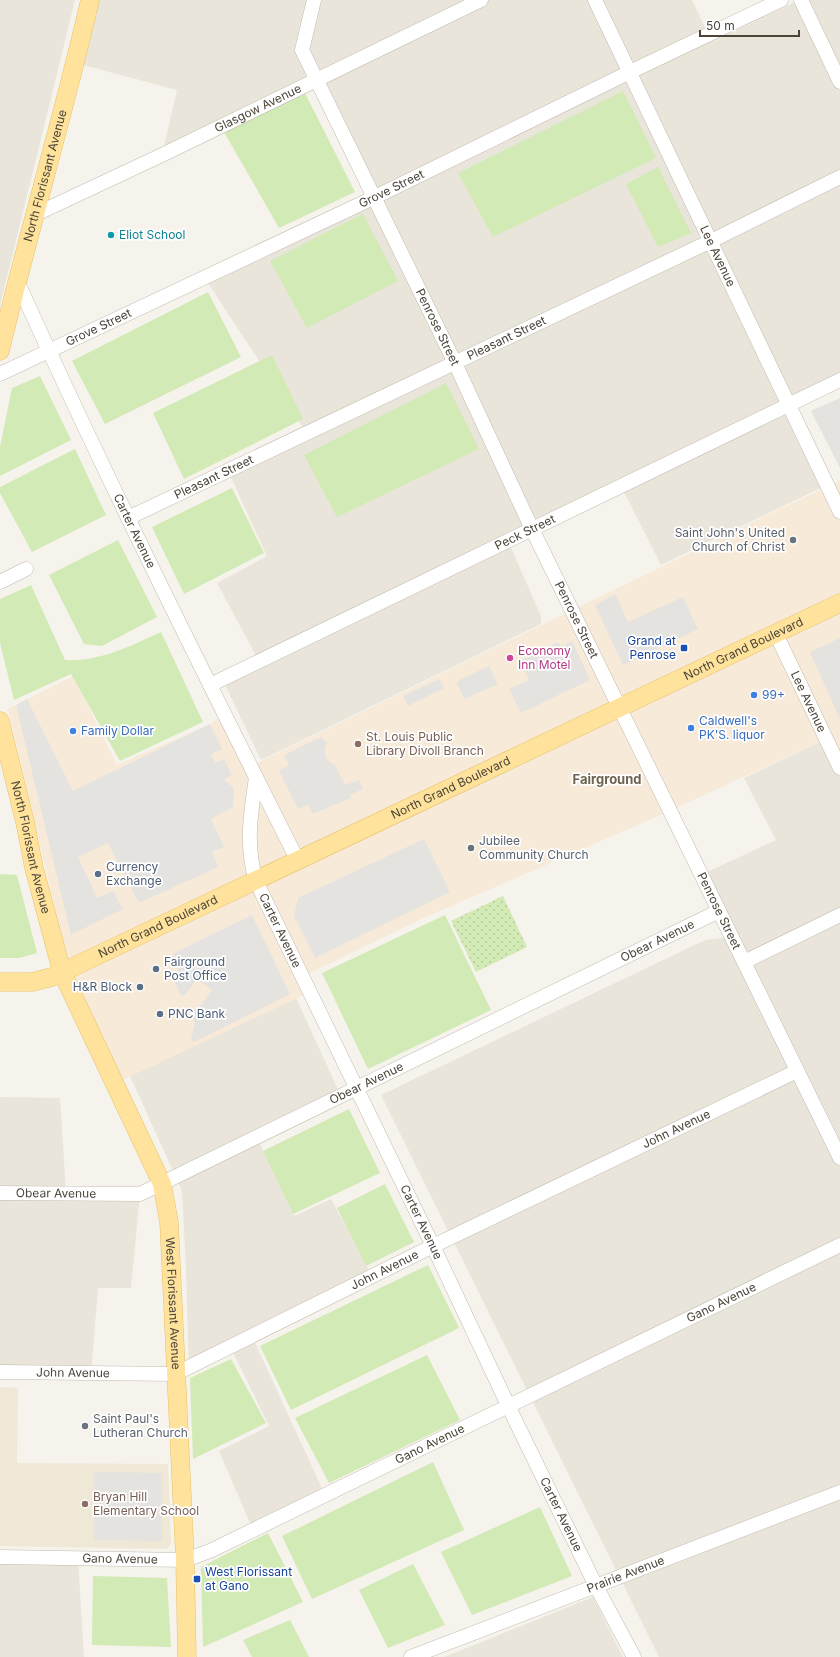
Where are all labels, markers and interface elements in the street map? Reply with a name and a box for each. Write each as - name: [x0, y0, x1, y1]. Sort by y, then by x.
- scale bar: [700, 12, 799, 38]
- text: 50 m: [706, 18, 735, 33]
- street label: Glasgow Avenue: [212, 81, 304, 135]
- street label: North Florissant Avenue: [20, 108, 70, 243]
- street label: Grove Street: [356, 166, 426, 211]
- street label: Lee Avenue: [697, 223, 739, 289]
- place label: Eliot School: [119, 227, 185, 242]
- marker: Eliot School: [106, 230, 116, 240]
- street label: Penrose Street: [413, 286, 463, 368]
- street label: Grove Street: [63, 305, 134, 349]
- street label: Pleasant Street: [464, 313, 548, 363]
- street label: Pleasant Street: [172, 452, 256, 502]
- street label: Carter Avenue: [110, 491, 159, 571]
- street label: Peck Street: [492, 511, 558, 553]
- place label: Saint John's United Church of Christ: [675, 525, 785, 554]
- marker: Saint John's United Church of Christ: [788, 535, 798, 545]
- street label: Penrose Street: [552, 579, 602, 661]
- street label: North Grand Boulevard: [681, 614, 805, 683]
- place label: Grand at Penrose: [627, 633, 676, 662]
- place label: Economy Inn Motel: [518, 643, 571, 672]
- marker: Grand at Penrose: [679, 643, 689, 653]
- marker: Economy Inn Motel: [505, 653, 515, 663]
- street label: Lee Avenue: [788, 668, 830, 735]
- place label: 99+: [762, 687, 785, 702]
- marker: 99+: [749, 690, 759, 700]
- place label: Caldwell's PK'S. liquor: [699, 713, 765, 742]
- place label: Family Dollar: [81, 723, 154, 738]
- marker: Caldwell's PK'S. liquor: [686, 723, 696, 733]
- marker: Family Dollar: [68, 726, 78, 736]
- place label: St. Louis Public Library Divoll Branch: [366, 729, 484, 758]
- marker: St. Louis Public Library Divoll Branch: [353, 739, 363, 749]
- street label: North Grand Boulevard: [388, 753, 513, 822]
- district label: Fairground: [572, 771, 642, 787]
- street label: North Florissant Avenue: [8, 779, 54, 915]
- place label: Jubilee Community Church: [479, 833, 589, 862]
- marker: Jubilee Community Church: [466, 843, 476, 853]
- place label: Currency Exchange: [106, 859, 162, 888]
- marker: Currency Exchange: [93, 869, 103, 879]
- street label: Penrose Street: [694, 870, 745, 952]
- street label: North Grand Boulevard: [96, 891, 220, 961]
- street label: Carter Avenue: [256, 891, 305, 970]
- street label: Obear Avenue: [618, 916, 697, 965]
- place label: Fairground Post Office: [164, 954, 227, 983]
- marker: Fairground Post Office: [151, 964, 161, 974]
- place label: H&R Block: [73, 979, 132, 994]
- marker: H&R Block: [135, 982, 145, 992]
- place label: PNC Bank: [168, 1006, 226, 1021]
- marker: PNC Bank: [155, 1009, 165, 1019]
- street label: Obear Avenue: [327, 1058, 406, 1107]
- street label: John Avenue: [640, 1106, 713, 1151]
- street label: Carter Avenue: [397, 1182, 446, 1262]
- street label: Obear Avenue: [16, 1185, 96, 1201]
- street label: West Florissant Avenue: [163, 1237, 184, 1370]
- street label: John Avenue: [348, 1246, 421, 1293]
- street label: Gano Avenue: [684, 1279, 758, 1325]
- street label: John Avenue: [36, 1364, 110, 1380]
- place label: Saint Paul's Lutheran Church: [93, 1411, 188, 1440]
- marker: Saint Paul's Lutheran Church: [80, 1421, 90, 1431]
- street label: Gano Avenue: [392, 1421, 467, 1467]
- street label: Carter Avenue: [537, 1474, 586, 1554]
- place label: Bryan Hill Elementary School: [93, 1489, 199, 1518]
- marker: Bryan Hill Elementary School: [80, 1499, 90, 1509]
- street label: Gano Avenue: [82, 1550, 158, 1567]
- street label: Prairie Avenue: [585, 1552, 666, 1596]
- place label: West Florissant at Gano: [205, 1564, 292, 1593]
- marker: West Florissant at Gano: [192, 1574, 202, 1584]

